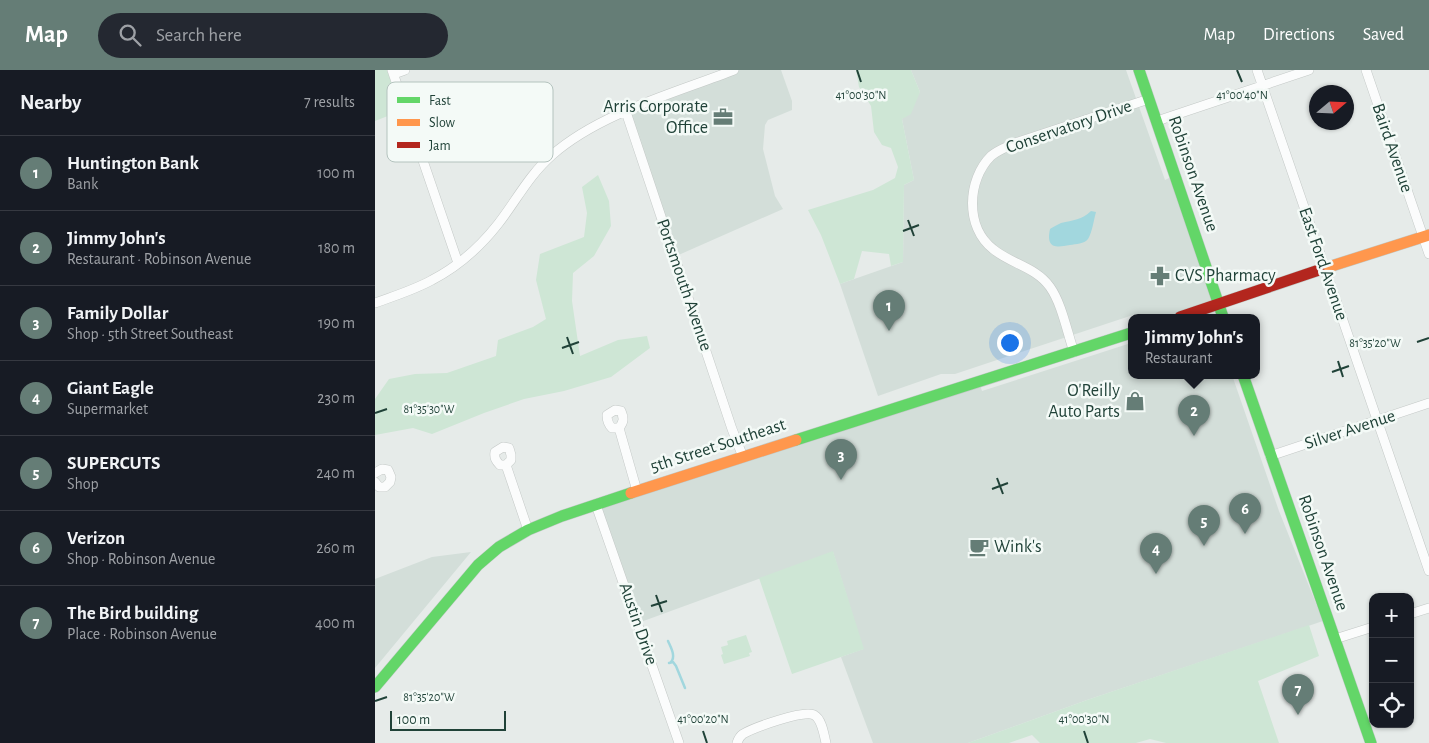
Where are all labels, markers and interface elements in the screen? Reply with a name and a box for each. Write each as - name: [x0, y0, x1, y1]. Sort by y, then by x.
- search box: [98, 13, 448, 58]
- icon: search: [116, 21, 144, 49]
- text: Map: [25, 23, 68, 47]
- text: Search here: [156, 26, 242, 45]
- text: Map: [1204, 26, 1235, 44]
- text: Directions: [1263, 26, 1335, 44]
- text: Saved: [1363, 26, 1404, 44]
- legend: [387, 82, 553, 162]
- north arrow: [1309, 85, 1354, 130]
- text: 41°00'30"N: [836, 89, 886, 101]
- text: 41°00'40"N: [1216, 89, 1268, 101]
- text: Nearby: [20, 92, 81, 113]
- text: 7 results: [304, 94, 355, 110]
- text: Fast: [429, 94, 451, 108]
- street label: Conservatory Drive: [1004, 97, 1134, 157]
- place label: Arris Corporate Office: [603, 98, 708, 137]
- street label: Baird Avenue: [1368, 101, 1416, 195]
- office icon: Arris Corporate Office: [712, 106, 734, 128]
- street label: Robinson Avenue: [1165, 114, 1221, 234]
- text: Slow: [429, 116, 456, 130]
- text: Jam: [429, 139, 451, 153]
- text: Huntington Bank: [67, 154, 199, 173]
- text: 1: [33, 165, 39, 181]
- text: 100 m: [317, 165, 355, 181]
- text: Bank: [67, 176, 98, 192]
- street label: East Ford Avenue: [1295, 205, 1351, 323]
- street label: Portsmouth Avenue: [653, 217, 715, 353]
- text: Jimmy John's: [67, 229, 166, 248]
- text: 2: [32, 240, 40, 256]
- text: 180 m: [318, 240, 355, 256]
- text: Restaurant · Robinson Avenue: [67, 251, 251, 267]
- pharmacy icon: CVS Pharmacy: [1149, 265, 1171, 287]
- place label: CVS Pharmacy: [1175, 267, 1276, 285]
- pin: 1: [873, 290, 905, 331]
- text: Family Dollar: [67, 304, 168, 323]
- popup: [1128, 314, 1260, 379]
- text: 3: [33, 315, 39, 331]
- text: 190 m: [318, 315, 355, 331]
- text: Shop · 5th Street Southeast: [67, 326, 233, 342]
- text: Jimmy John's: [1145, 328, 1243, 347]
- your location: [997, 330, 1023, 356]
- text: 81°35'20"W: [1349, 337, 1401, 349]
- text: Restaurant: [1145, 350, 1212, 366]
- text: Giant Eagle: [67, 379, 154, 398]
- place label: O'Reilly Auto Parts: [1048, 382, 1120, 421]
- text: 4: [32, 390, 40, 406]
- text: 230 m: [317, 390, 355, 406]
- shop icon: O'Reilly Auto Parts: [1124, 390, 1146, 412]
- pin: 2: [1178, 395, 1210, 436]
- text: Supermarket: [67, 401, 148, 417]
- text: 81°35'30"W: [404, 403, 455, 415]
- street label: Silver Avenue: [1302, 407, 1398, 453]
- street label: 5th Street Southeast: [648, 416, 788, 476]
- pin: 3: [825, 439, 857, 480]
- text: SUPERCUTS: [67, 454, 161, 473]
- text: 5: [33, 465, 39, 481]
- text: 240 m: [316, 465, 355, 481]
- text: Shop: [67, 476, 99, 492]
- pin: 6: [1229, 493, 1261, 534]
- street label: Robinson Avenue: [1295, 493, 1351, 613]
- pin: 5: [1188, 505, 1220, 546]
- text: Verizon: [67, 529, 125, 548]
- pin: 4: [1140, 533, 1172, 574]
- cafe icon: Wink's: [968, 536, 990, 558]
- place label: Wink's: [994, 538, 1042, 556]
- text: 6: [32, 540, 40, 556]
- text: 260 m: [316, 540, 355, 556]
- text: Shop · Robinson Avenue: [67, 551, 215, 567]
- street label: Austin Drive: [616, 581, 660, 667]
- map controls: [1369, 593, 1414, 728]
- button: +: [1369, 593, 1414, 638]
- text: The Bird building: [67, 604, 198, 623]
- text: 7: [33, 615, 39, 631]
- text: 400 m: [315, 615, 355, 631]
- text: Place · Robinson Avenue: [67, 626, 217, 642]
- button: −: [1369, 638, 1414, 683]
- pin: 7: [1282, 674, 1314, 715]
- button: locate: [1369, 683, 1414, 728]
- text: 81°35'20"W: [403, 691, 455, 703]
- scale bar: [390, 708, 506, 731]
- text: 100 m: [397, 713, 430, 727]
- text: 41°00'20"N: [677, 713, 729, 725]
- text: 41°00'30"N: [1059, 713, 1109, 725]

